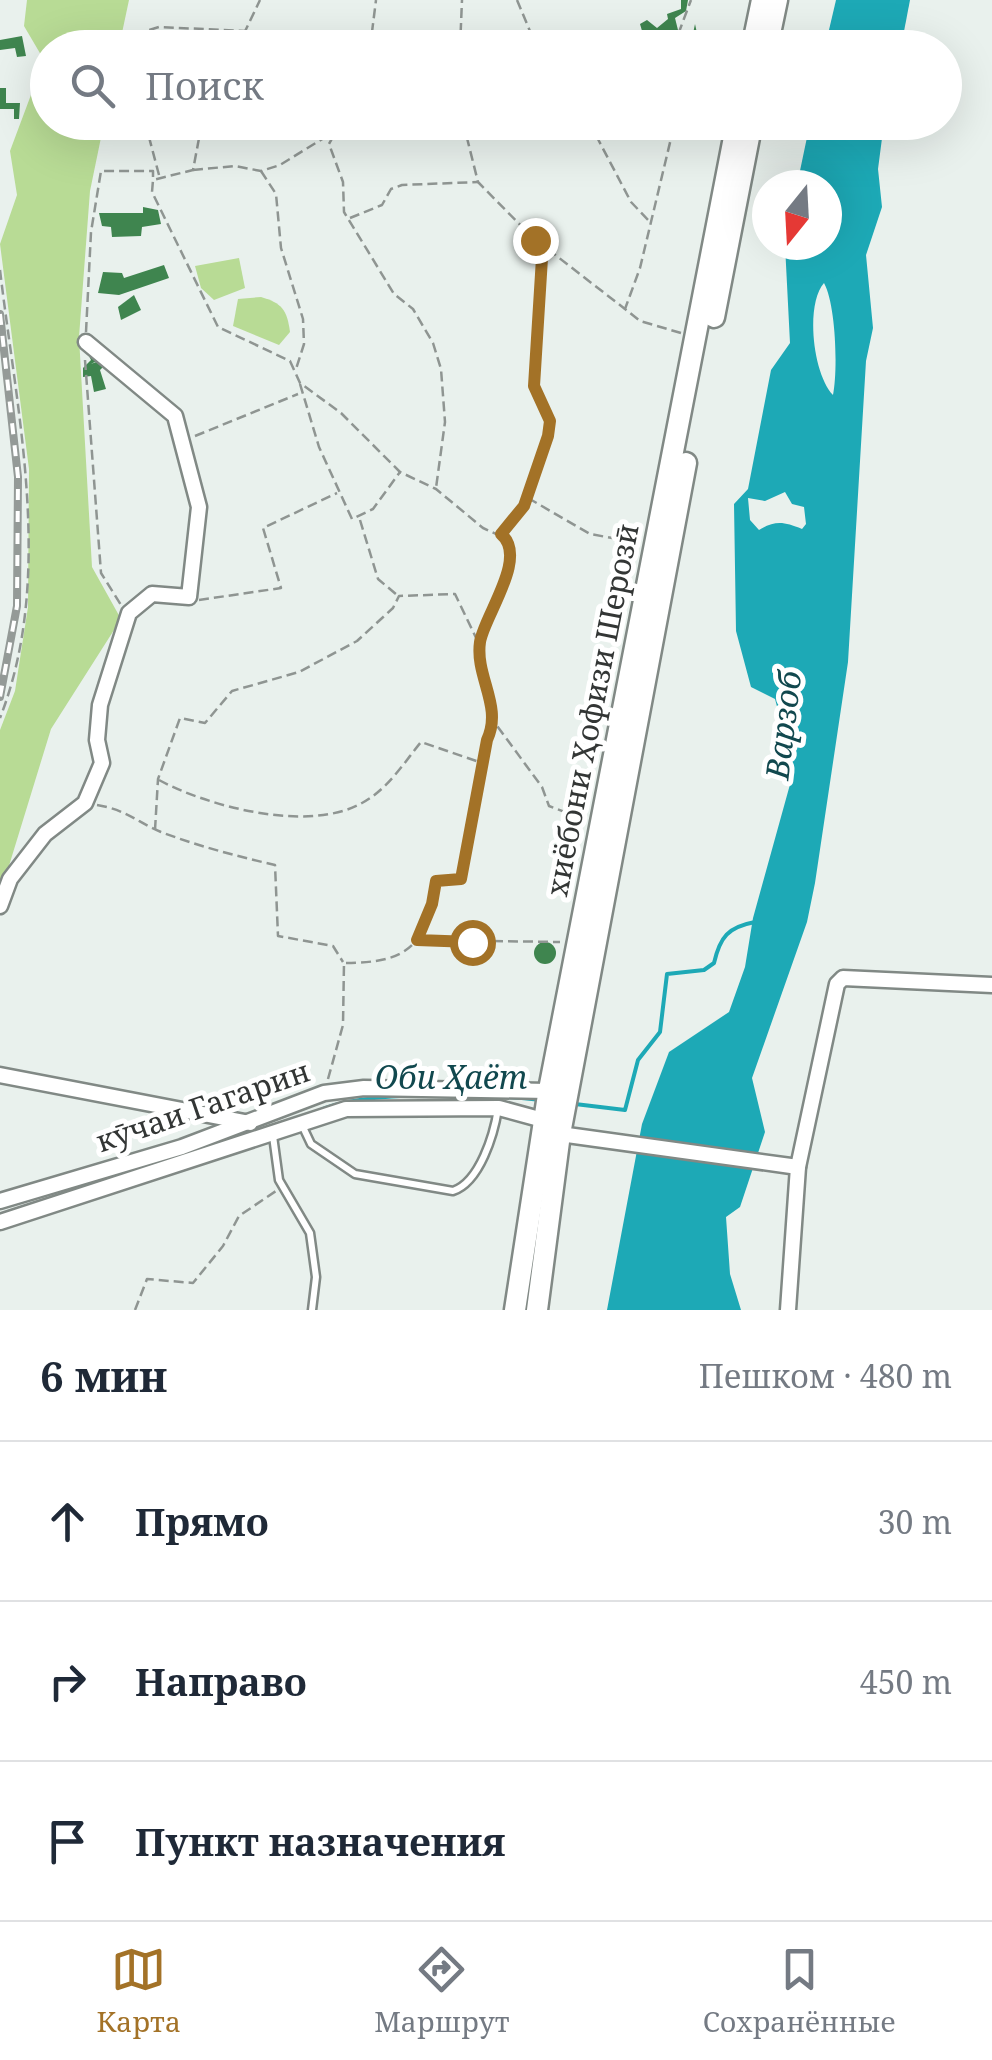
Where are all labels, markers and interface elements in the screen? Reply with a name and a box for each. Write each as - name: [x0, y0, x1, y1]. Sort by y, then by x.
- search box: [30, 30, 962, 140]
- icon: search: [65, 58, 120, 113]
- text: Поиск: [145, 59, 264, 111]
- north arrow: [752, 170, 842, 260]
- route end: [513, 218, 559, 264]
- street label: хиёбони Ҳофизи Шерозӣ: [535, 520, 648, 899]
- water label: Варзоб: [754, 667, 811, 783]
- route start: [450, 920, 496, 966]
- street label: кӯчаи Гагарин: [90, 1050, 315, 1161]
- water label: Оби Ҳаёт: [375, 1055, 527, 1098]
- text: 6 мин: [40, 1347, 167, 1404]
- text: Пешком · 480 m: [699, 1354, 952, 1397]
- icon: ahead: [40, 1494, 95, 1549]
- text: Прямо: [135, 1495, 269, 1547]
- text: 30 m: [878, 1500, 952, 1543]
- icon: right: [40, 1654, 95, 1709]
- text: Направо: [135, 1655, 307, 1707]
- text: 450 m: [860, 1660, 952, 1703]
- icon: arrive: [40, 1814, 95, 1869]
- text: Пункт назначения: [135, 1815, 505, 1867]
- tab: Карта: [97, 1942, 181, 2040]
- tab: Маршрут: [374, 1942, 510, 2040]
- tab: Сохранённые: [703, 1942, 895, 2040]

